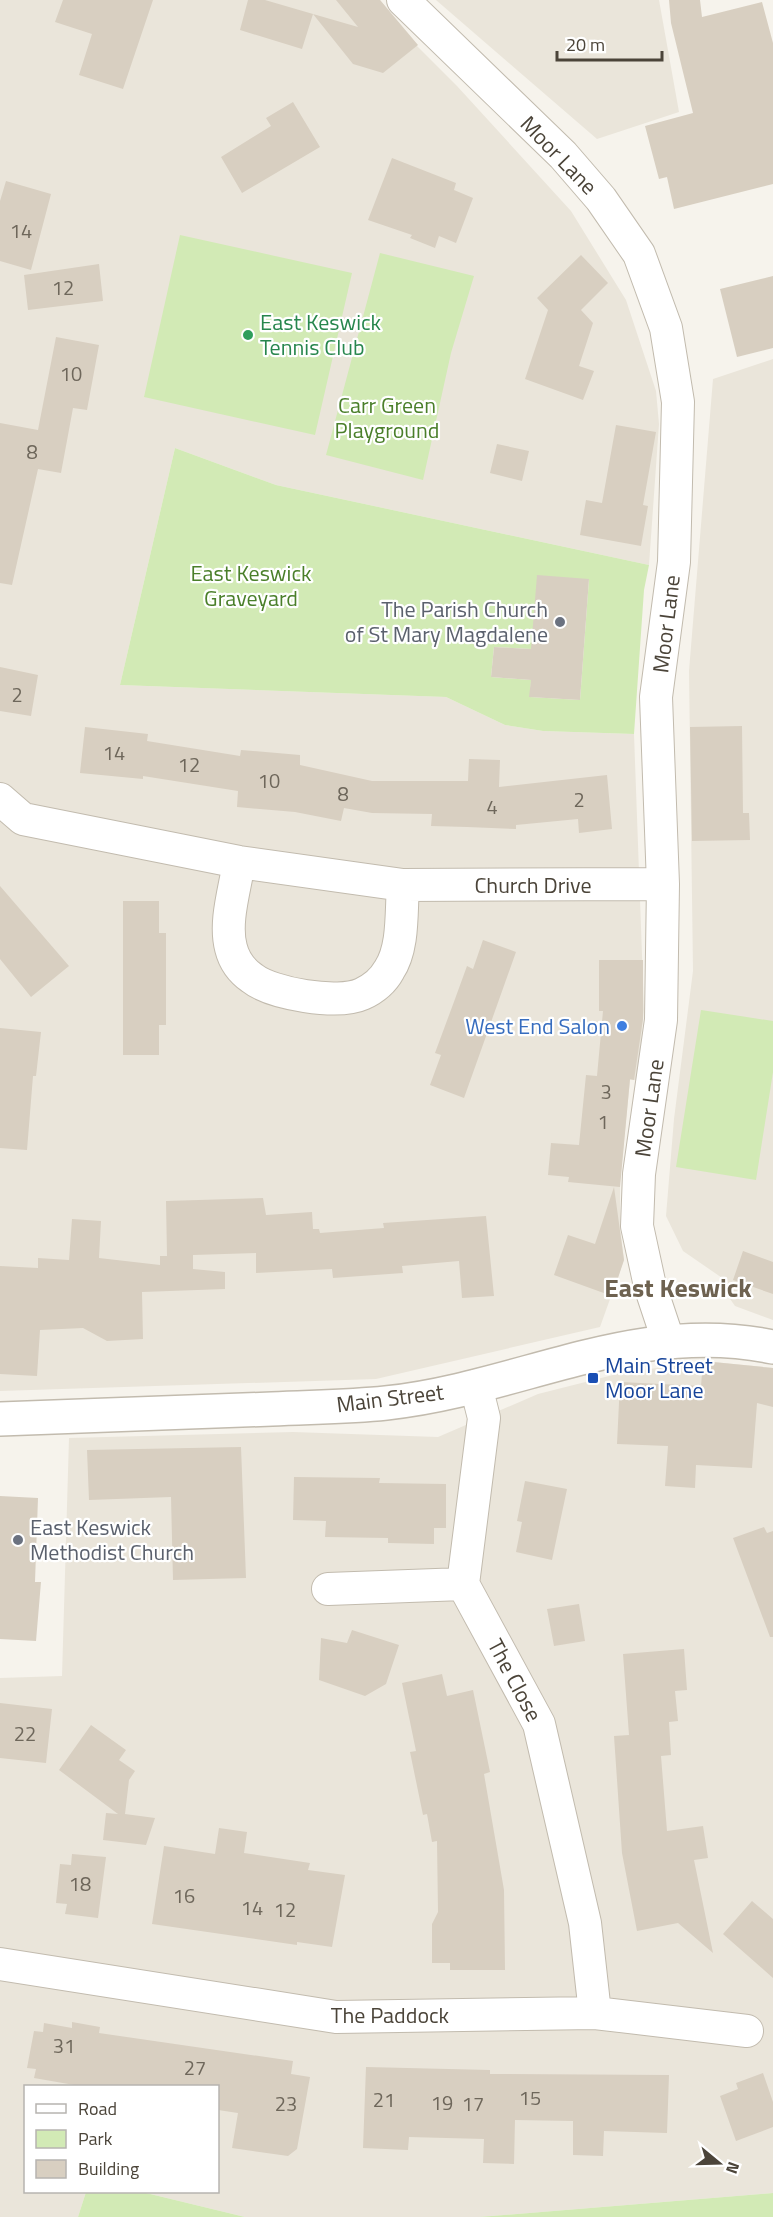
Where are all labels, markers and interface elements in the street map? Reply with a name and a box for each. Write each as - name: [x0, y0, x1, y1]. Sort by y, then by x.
- scale bar: [557, 24, 662, 62]
- text: 20 m: [566, 31, 605, 58]
- street label: Moor Lane: [513, 108, 605, 202]
- house number: 14: [10, 215, 32, 246]
- house number: 12: [52, 272, 74, 303]
- place label: East Keswick Tennis Club: [260, 305, 382, 364]
- marker: East Keswick Tennis Club: [241, 328, 255, 342]
- house number: 10: [60, 358, 82, 389]
- park label: Carr Green Playground: [335, 388, 439, 447]
- house number: 8: [26, 436, 38, 467]
- park label: East Keswick Graveyard: [190, 556, 312, 615]
- street label: Moor Lane: [643, 573, 689, 675]
- place label: The Parish Church of St Mary Magdalene: [345, 592, 548, 651]
- marker: The Parish Church of St Mary Magdalene: [553, 615, 567, 629]
- house number: 2: [11, 679, 23, 710]
- house number: 14: [103, 737, 125, 768]
- house number: 12: [178, 749, 200, 780]
- house number: 10: [258, 765, 280, 796]
- house number: 8: [337, 778, 349, 809]
- house number: 2: [573, 784, 585, 815]
- house number: 4: [486, 791, 498, 822]
- street label: Church Drive: [474, 868, 592, 902]
- place label: West End Salon: [465, 1009, 610, 1043]
- marker: West End Salon: [615, 1019, 629, 1033]
- street label: Moor Lane: [625, 1057, 673, 1159]
- house number: 3: [600, 1076, 612, 1107]
- house number: 1: [597, 1106, 609, 1137]
- district label: East Keswick: [604, 1268, 752, 1307]
- place label: Main Street Moor Lane: [605, 1348, 713, 1407]
- marker: Main Street Moor Lane: [586, 1371, 600, 1385]
- street label: Main Street: [334, 1375, 446, 1421]
- place label: East Keswick Methodist Church: [30, 1510, 194, 1569]
- marker: East Keswick Methodist Church: [11, 1533, 25, 1547]
- street label: The Close: [479, 1633, 551, 1727]
- house number: 22: [14, 1718, 36, 1749]
- house number: 18: [69, 1868, 91, 1899]
- house number: 16: [173, 1880, 195, 1911]
- house number: 14: [241, 1892, 263, 1923]
- house number: 12: [274, 1894, 296, 1925]
- street label: The Paddock: [331, 1998, 450, 2032]
- house number: 31: [53, 2030, 75, 2061]
- house number: 27: [184, 2052, 206, 2083]
- house number: 15: [519, 2082, 541, 2113]
- house number: 21: [373, 2084, 395, 2115]
- legend: [24, 2085, 219, 2193]
- house number: 19: [431, 2087, 453, 2118]
- house number: 23: [275, 2088, 297, 2119]
- house number: 17: [462, 2088, 484, 2119]
- text: Road: [78, 2095, 117, 2122]
- text: Park: [78, 2125, 113, 2152]
- north arrow: [689, 2133, 749, 2193]
- text: Building: [78, 2155, 139, 2182]
- text: N: [720, 2159, 746, 2177]

